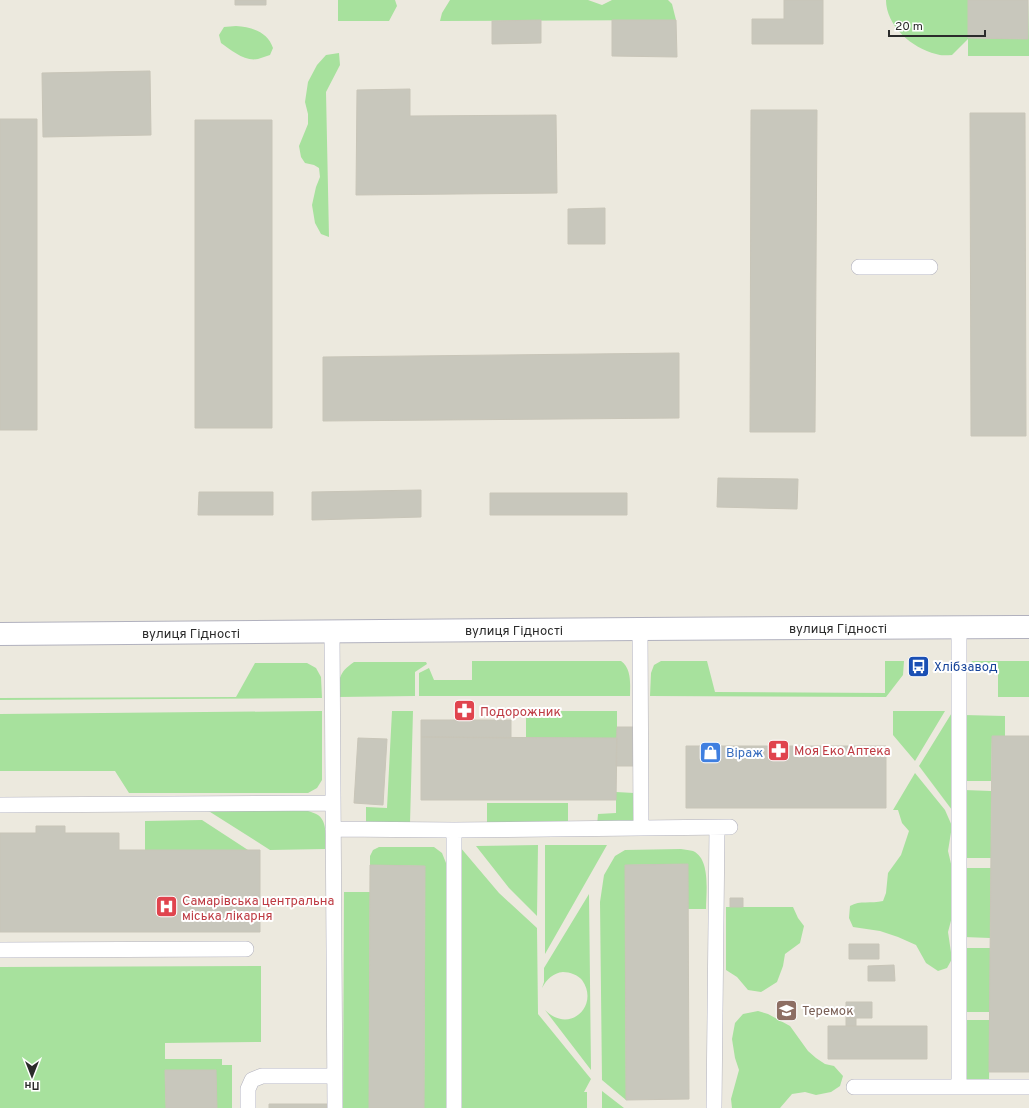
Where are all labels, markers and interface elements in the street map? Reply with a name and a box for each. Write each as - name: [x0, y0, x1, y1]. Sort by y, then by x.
- scale bar: [889, 12, 985, 38]
- text: 20 m: [895, 19, 923, 35]
- street label: вулиця Гідності: [789, 622, 887, 638]
- street label: вулиця Гідності: [465, 624, 563, 640]
- street label: вулиця Гідності: [142, 627, 240, 643]
- bus stop icon: Хлібзавод: [905, 653, 931, 679]
- place label: Хлібзавод: [934, 660, 998, 676]
- pharmacy icon: Подорожник: [451, 698, 477, 724]
- place label: Подорожник: [480, 705, 561, 721]
- pharmacy icon: Моя Еко Аптека: [765, 737, 791, 763]
- shop icon: Віраж: [697, 739, 723, 765]
- place label: Моя Еко Аптека: [794, 744, 891, 760]
- place label: Віраж: [726, 746, 763, 762]
- hospital icon: Самарівська центральна міська лікарня: [154, 894, 180, 920]
- place label: Самарівська центральна міська лікарня: [182, 894, 334, 925]
- school or university icon: Теремок: [773, 997, 799, 1023]
- place label: Теремок: [802, 1004, 854, 1020]
- north arrow: [12, 1056, 52, 1096]
- text: Пн: [25, 1078, 39, 1092]

